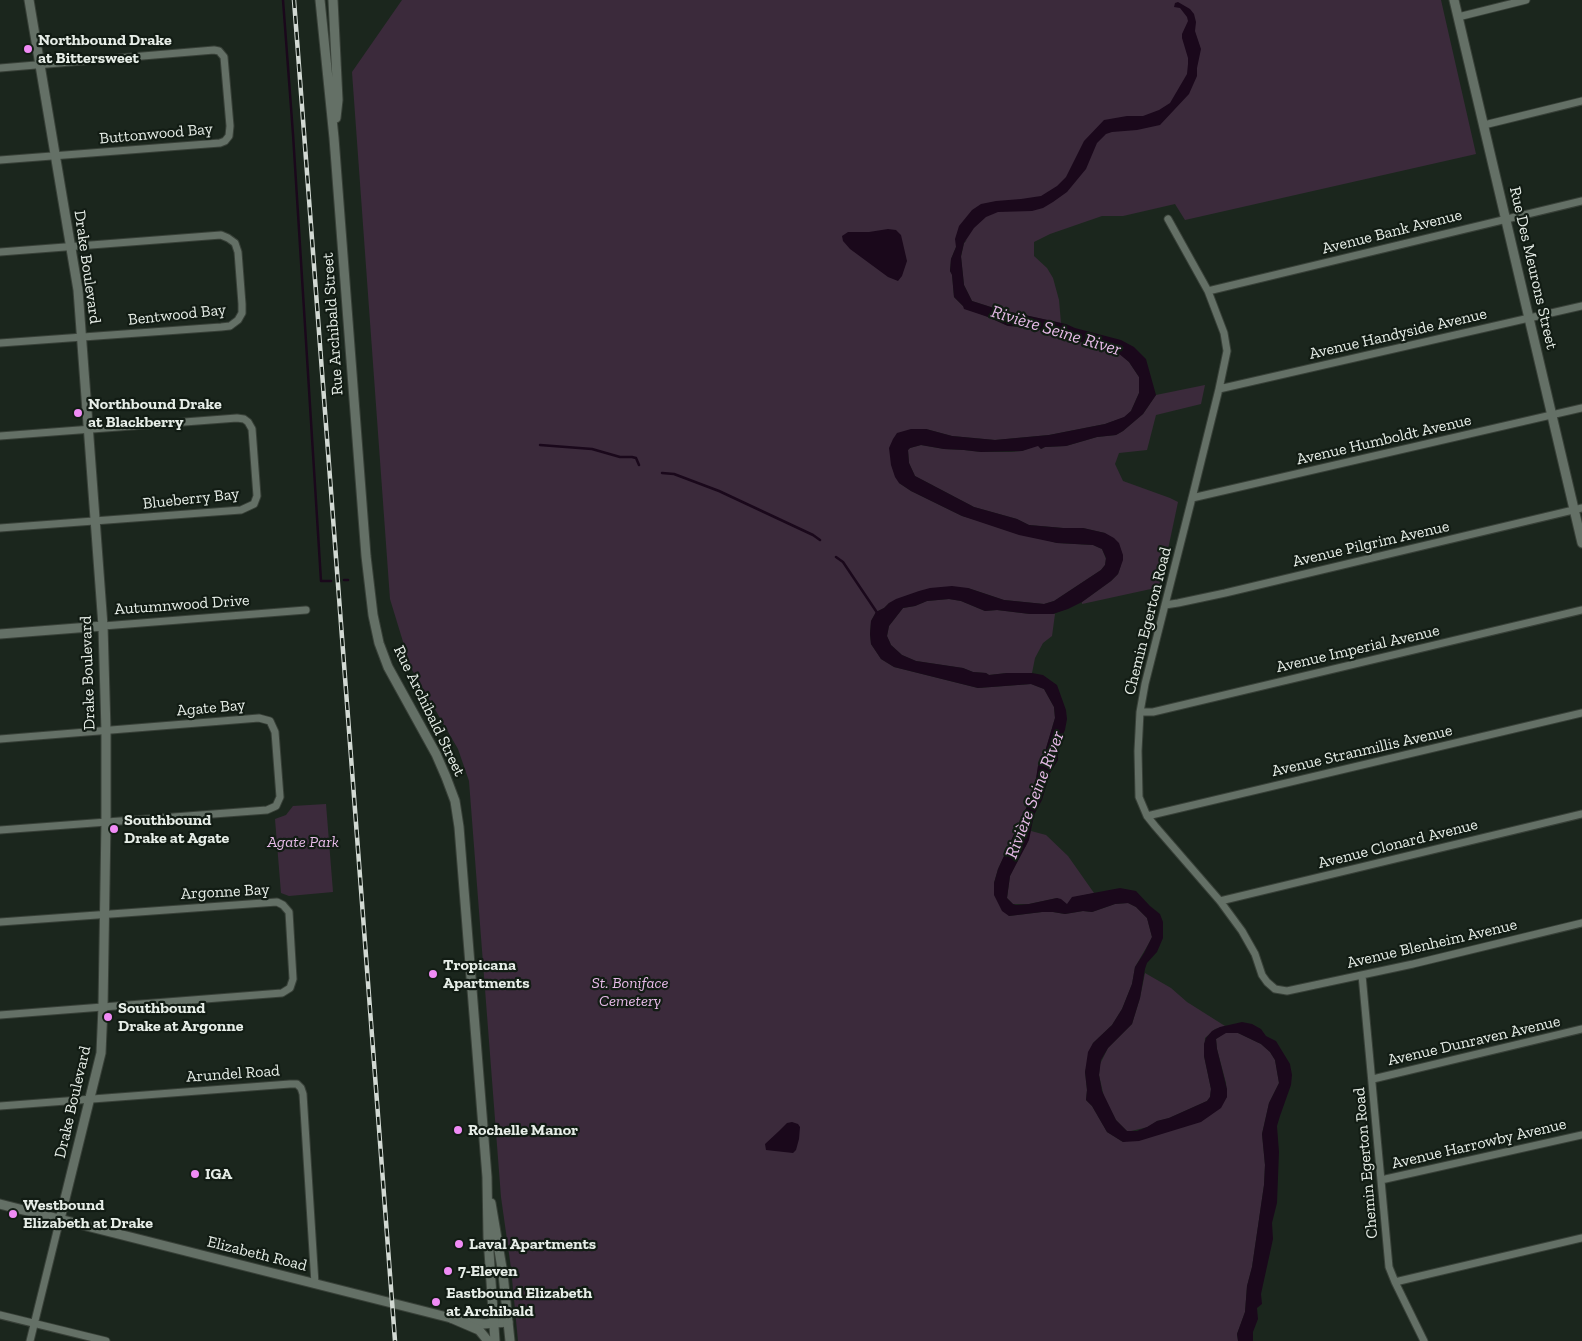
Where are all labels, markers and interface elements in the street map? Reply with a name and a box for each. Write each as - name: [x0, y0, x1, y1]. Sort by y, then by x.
- place label: Northbound Drake at Bittersweet: [38, 30, 172, 68]
- marker: Northbound Drake at Bittersweet: [22, 43, 34, 55]
- street label: Buttonwood Bay: [99, 119, 213, 149]
- street label: Rue Des Meurons Street: [1505, 185, 1561, 351]
- street label: Avenue Bank Avenue: [1320, 205, 1464, 259]
- street label: Drake Boulevard: [70, 209, 104, 325]
- street label: Rue Archibald Street: [318, 252, 348, 396]
- street label: Bentwood Bay: [127, 300, 227, 330]
- water label: Rivière Seine River: [988, 301, 1124, 361]
- street label: Avenue Handyside Avenue: [1307, 304, 1489, 364]
- place label: Northbound Drake at Blackberry: [88, 394, 222, 432]
- marker: Northbound Drake at Blackberry: [72, 407, 84, 419]
- street label: Avenue Humboldt Avenue: [1295, 411, 1473, 469]
- street label: Blueberry Bay: [142, 484, 240, 514]
- street label: Avenue Pilgrim Avenue: [1291, 517, 1451, 571]
- street label: Chemin Egerton Road: [1120, 545, 1176, 697]
- street label: Autumnwood Drive: [114, 591, 250, 619]
- street label: Drake Boulevard: [76, 615, 100, 731]
- street label: Avenue Imperial Avenue: [1274, 621, 1442, 677]
- street label: Rue Archibald Street: [389, 643, 469, 779]
- street label: Agate Bay: [176, 695, 246, 721]
- street label: Avenue Stranmillis Avenue: [1270, 721, 1454, 781]
- water label: Rivière Seine River: [1001, 728, 1069, 862]
- place label: Southbound Drake at Agate: [124, 810, 229, 848]
- street label: Avenue Clonard Avenue: [1316, 815, 1480, 873]
- marker: Southbound Drake at Agate: [108, 823, 120, 835]
- park label: Agate Park: [267, 832, 339, 852]
- street label: Argonne Bay: [180, 880, 270, 904]
- street label: Avenue Blenheim Avenue: [1345, 915, 1519, 973]
- place label: Tropicana Apartments: [443, 955, 529, 993]
- marker: Tropicana Apartments: [427, 968, 439, 980]
- park label: St. Boniface Cemetery: [591, 973, 669, 1011]
- place label: Southbound Drake at Argonne: [118, 998, 243, 1036]
- marker: Southbound Drake at Argonne: [102, 1011, 114, 1023]
- street label: Avenue Dunraven Avenue: [1386, 1012, 1562, 1070]
- street label: Drake Boulevard: [51, 1044, 95, 1160]
- street label: Arundel Road: [186, 1061, 280, 1087]
- street label: Chemin Egerton Road: [1350, 1087, 1382, 1239]
- street label: Avenue Harrowby Avenue: [1390, 1115, 1568, 1173]
- place label: Rochelle Manor: [468, 1120, 578, 1140]
- marker: Rochelle Manor: [452, 1124, 464, 1136]
- place label: IGA: [205, 1164, 232, 1184]
- marker: IGA: [189, 1168, 201, 1180]
- place label: Westbound Elizabeth at Drake: [23, 1195, 153, 1233]
- marker: Westbound Elizabeth at Drake: [7, 1208, 19, 1220]
- street label: Elizabeth Road: [205, 1232, 309, 1276]
- place label: Laval Apartments: [469, 1234, 596, 1254]
- marker: Laval Apartments: [453, 1238, 465, 1250]
- place label: 7-Eleven: [458, 1261, 517, 1281]
- marker: 7-Eleven: [442, 1265, 454, 1277]
- place label: Eastbound Elizabeth at Archibald: [446, 1283, 592, 1321]
- marker: Eastbound Elizabeth at Archibald: [430, 1296, 442, 1308]

